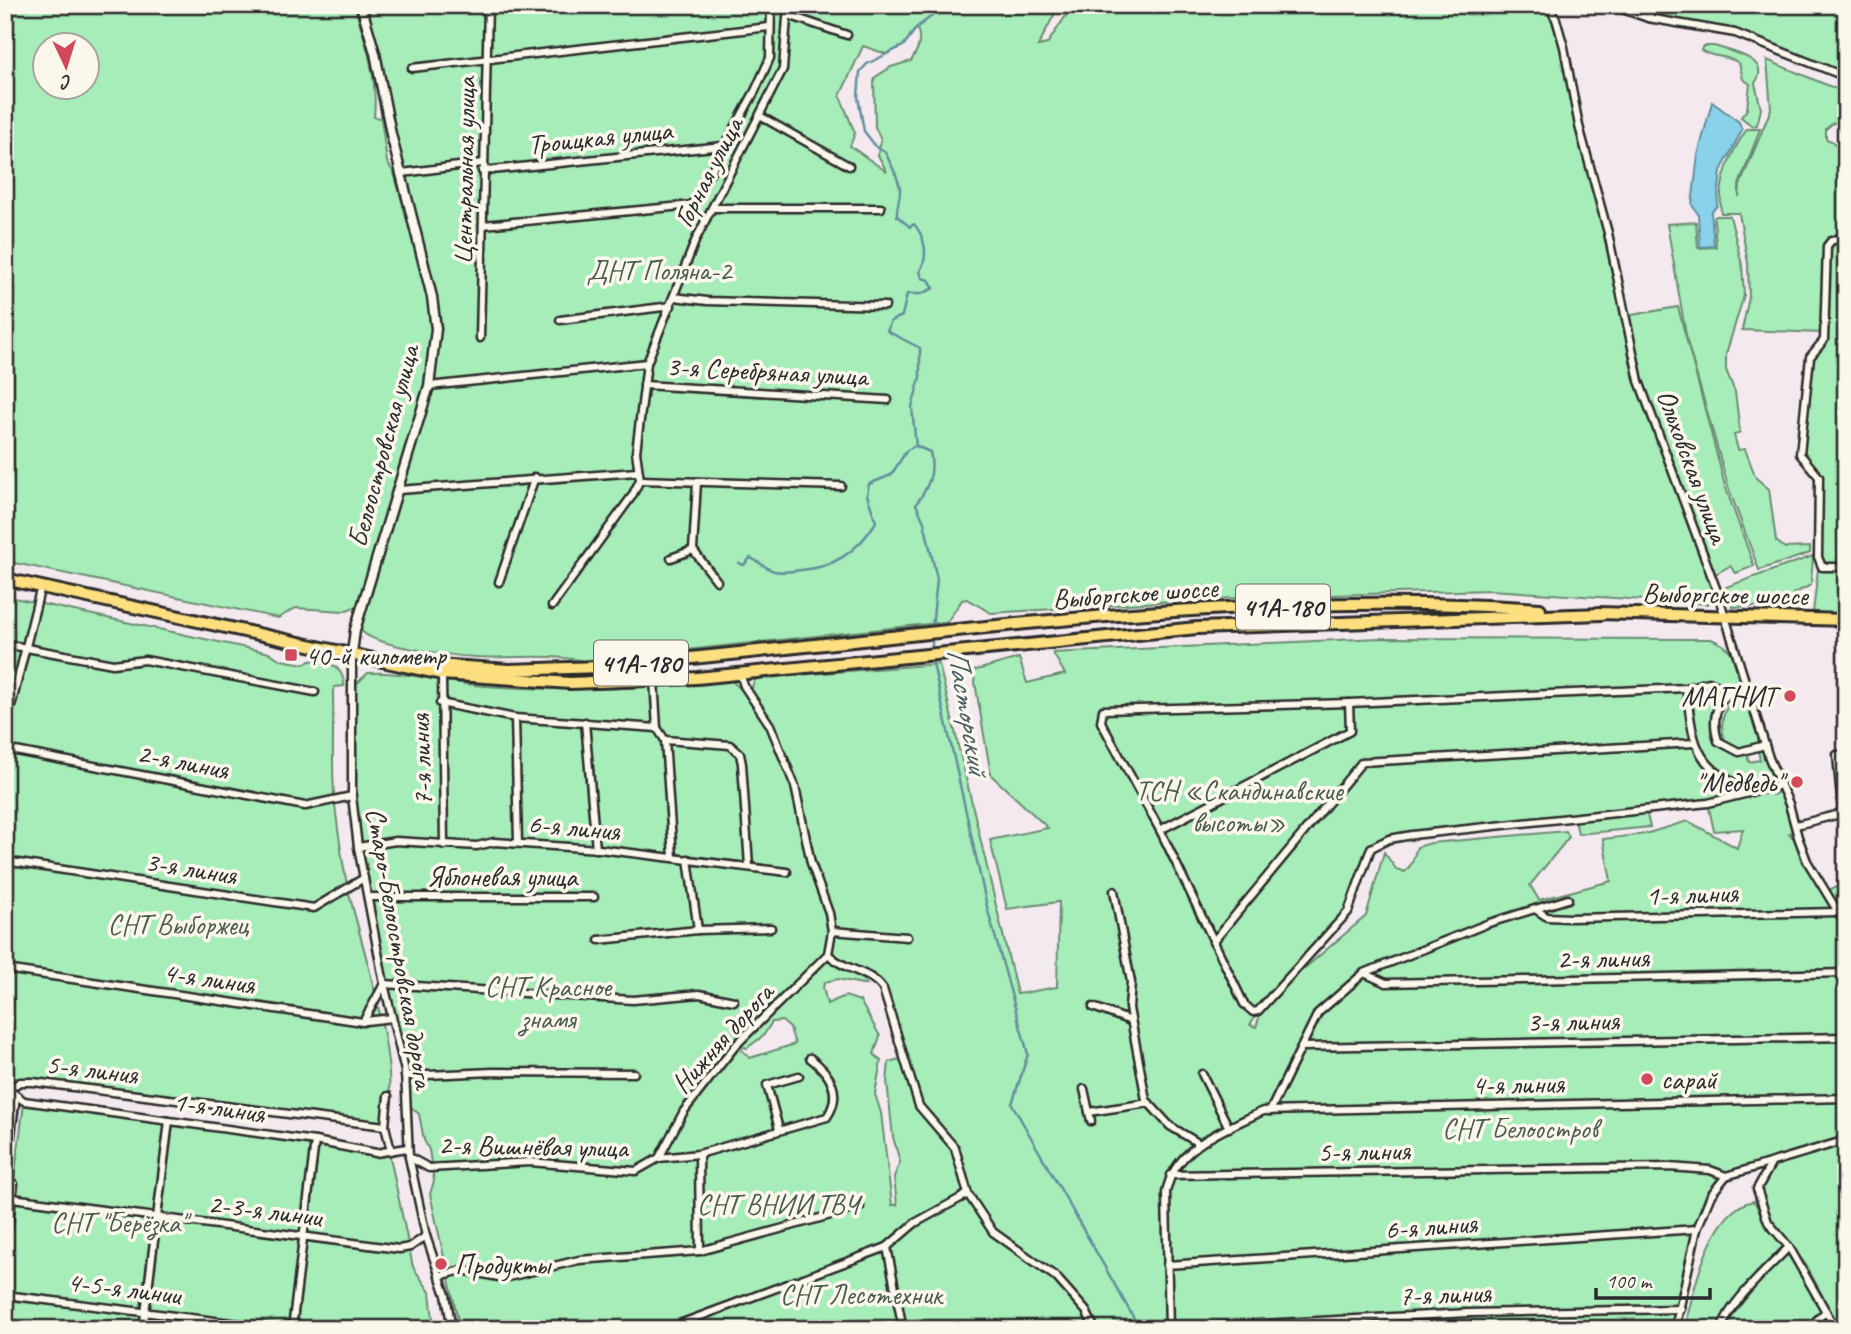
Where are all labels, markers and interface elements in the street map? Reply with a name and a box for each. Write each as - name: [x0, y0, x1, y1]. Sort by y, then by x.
- north arrow: [32, 32, 102, 102]
- text: С: [59, 70, 73, 94]
- street label: Центральная улица: [445, 75, 483, 265]
- street label: Горная улица: [666, 109, 752, 233]
- street label: Троицкая улица: [526, 112, 676, 162]
- park label: ДНТ Поляна-2: [587, 253, 734, 288]
- street label: Белоостровская улица: [339, 339, 427, 551]
- street label: 3-я Серебряная улица: [666, 348, 871, 394]
- street label: Ольховская улица: [1649, 384, 1738, 550]
- street label: Выборгское шоссе: [1051, 570, 1221, 616]
- street label: Выборгское шоссе: [1642, 575, 1810, 613]
- road number: 41А-180: [1236, 584, 1330, 629]
- place label: 40-й километр: [305, 638, 447, 673]
- road number: 41А-180: [594, 640, 688, 685]
- water label: Пасторский: [938, 645, 999, 782]
- marker: 40-й километр: [283, 647, 299, 663]
- place label: МАГНИТ: [1681, 679, 1782, 714]
- marker: МАГНИТ: [1782, 688, 1798, 704]
- street label: 7-я линия: [402, 712, 440, 807]
- street label: 2-я линия: [134, 735, 232, 787]
- place label: "Медведь": [1696, 765, 1788, 800]
- park label: ТСН «Скандинавские высоты»: [1135, 773, 1344, 840]
- marker: "Медведь": [1789, 774, 1805, 790]
- street label: Старо-Белоостровская дорога: [358, 805, 442, 1093]
- street label: 6-я линия: [526, 806, 622, 849]
- street label: 3-я линия: [143, 843, 240, 893]
- street label: Яблоневая улица: [427, 859, 579, 894]
- street label: 1-я линия: [1645, 875, 1740, 913]
- park label: СНТ Выборжец: [108, 907, 250, 942]
- street label: 2-я линия: [1557, 940, 1650, 976]
- street label: 4-я линия: [161, 954, 258, 1002]
- park label: СНТ Красное знамя: [485, 969, 613, 1037]
- street label: Нижняя дорога: [663, 974, 782, 1100]
- street label: 3-я линия: [1527, 1003, 1620, 1039]
- street label: 5-я линия: [44, 1046, 141, 1092]
- place label: сарай: [1661, 1062, 1718, 1097]
- street label: 4-я линия: [1472, 1066, 1565, 1102]
- marker: сарай: [1639, 1071, 1655, 1087]
- street label: 1-я линия: [171, 1083, 268, 1131]
- park label: СНТ Белоостров: [1442, 1111, 1603, 1146]
- street label: 2-я Вишнёвая улица: [438, 1127, 630, 1165]
- street label: 5-я линия: [1318, 1133, 1411, 1169]
- street label: 2-3-я линии: [206, 1186, 325, 1235]
- park label: СНТ ВНИИ ТВЧ: [697, 1187, 863, 1222]
- park label: СНТ "Берёзка": [51, 1205, 192, 1241]
- street label: 6-я линия: [1384, 1205, 1479, 1247]
- place label: Продукты: [455, 1247, 552, 1282]
- marker: Продукты: [433, 1256, 449, 1272]
- scale bar: [1596, 1257, 1709, 1301]
- street label: 4-5-я линии: [65, 1264, 184, 1313]
- text: 100 m: [1606, 1268, 1653, 1294]
- street label: 7-я линия: [1398, 1275, 1493, 1313]
- park label: СНТ Лесотехник: [780, 1277, 945, 1312]

